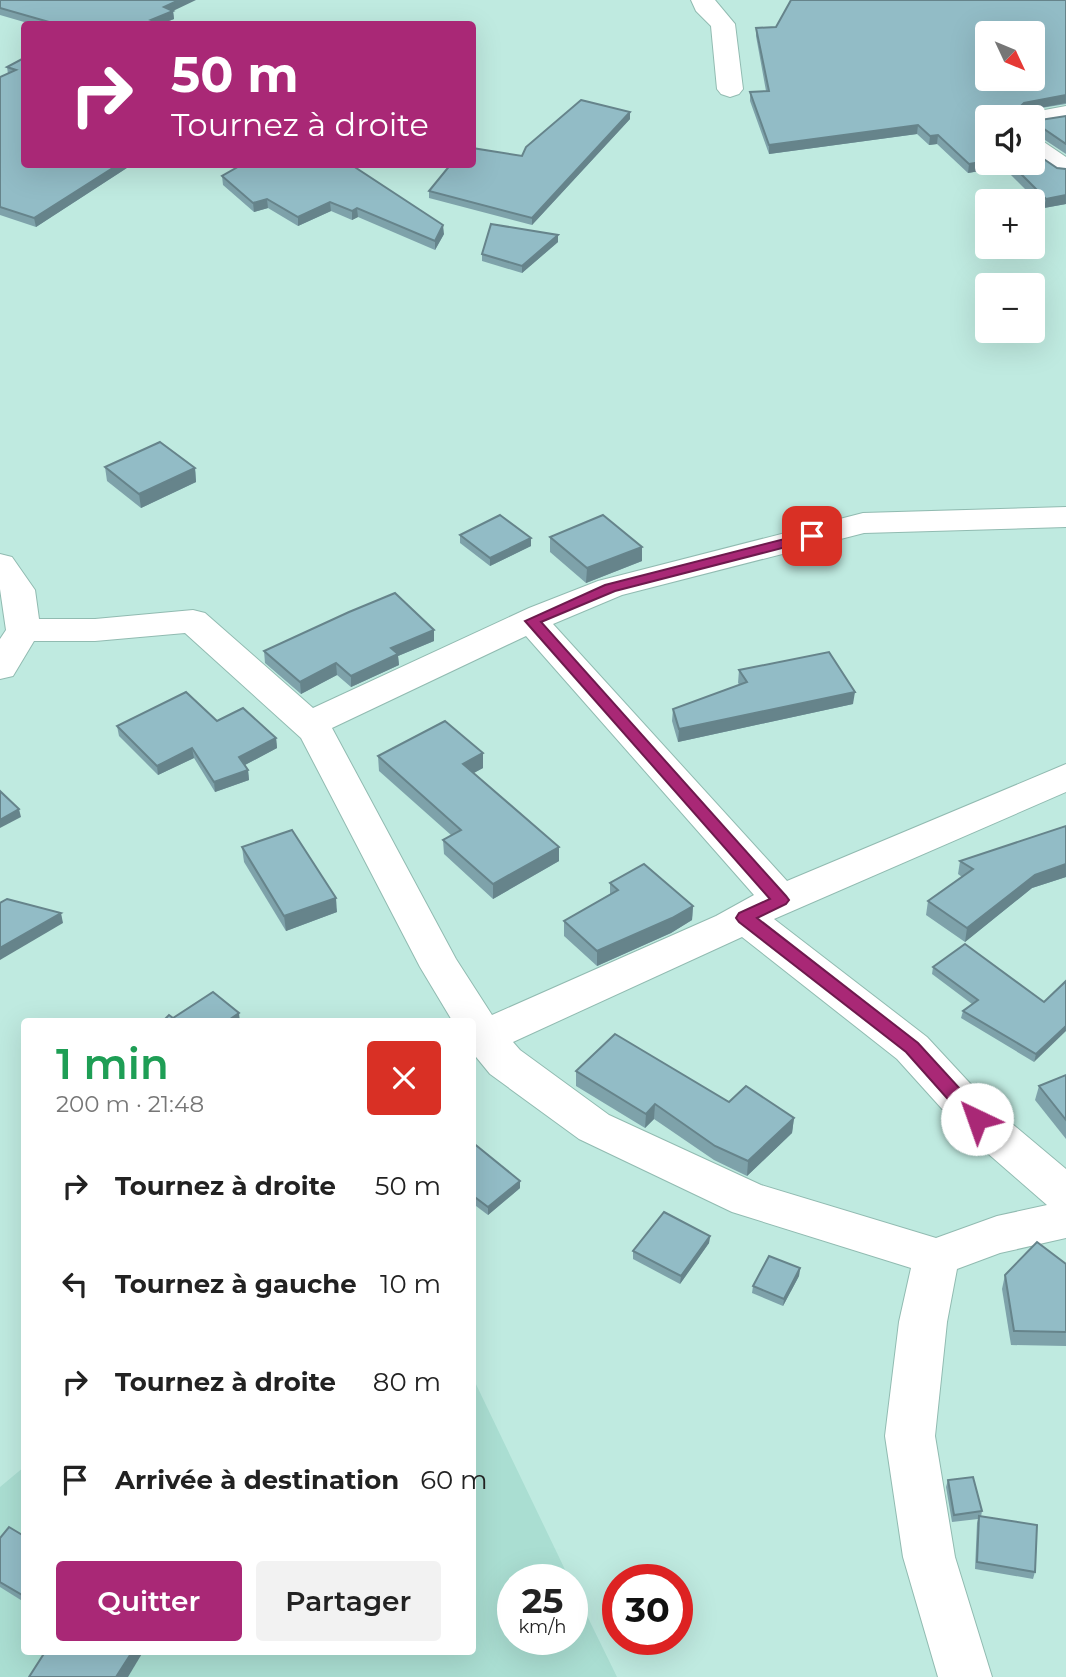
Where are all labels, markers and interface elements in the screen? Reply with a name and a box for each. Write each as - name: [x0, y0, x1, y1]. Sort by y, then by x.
- north arrow: [975, 21, 1045, 91]
- map controls: [975, 21, 1045, 343]
- text: 50 m: [171, 45, 299, 104]
- icon: right: [56, 49, 147, 140]
- text: Tournez à droite: [171, 105, 429, 144]
- button: sound: [975, 105, 1045, 175]
- button: +: [975, 189, 1045, 259]
- button: −: [975, 273, 1045, 343]
- pin: [782, 506, 842, 566]
- icon: arrive: [793, 517, 831, 555]
- text: 1 min: [56, 1038, 169, 1090]
- button: close: [367, 1041, 441, 1115]
- position arrow: [940, 1082, 1014, 1156]
- text: 200 m · 21:48: [56, 1090, 204, 1118]
- icon: right: [56, 1167, 94, 1205]
- text: Tournez à droite: [115, 1170, 336, 1202]
- text: 50 m: [375, 1170, 441, 1202]
- icon: left: [56, 1265, 94, 1303]
- text: Tournez à gauche: [115, 1268, 357, 1300]
- text: 10 m: [380, 1268, 441, 1300]
- icon: right: [56, 1363, 94, 1401]
- text: Tournez à droite: [115, 1366, 336, 1398]
- text: 80 m: [373, 1366, 441, 1398]
- icon: arrive: [56, 1461, 94, 1499]
- text: Arrivée à destination: [115, 1464, 399, 1496]
- text: 60 m: [420, 1464, 488, 1496]
- button: Quitter: [56, 1561, 242, 1641]
- button: Partager: [256, 1561, 441, 1641]
- speed limit sign: 30: [602, 1564, 693, 1655]
- text: 25: [522, 1579, 563, 1622]
- text: km/h: [518, 1616, 567, 1638]

